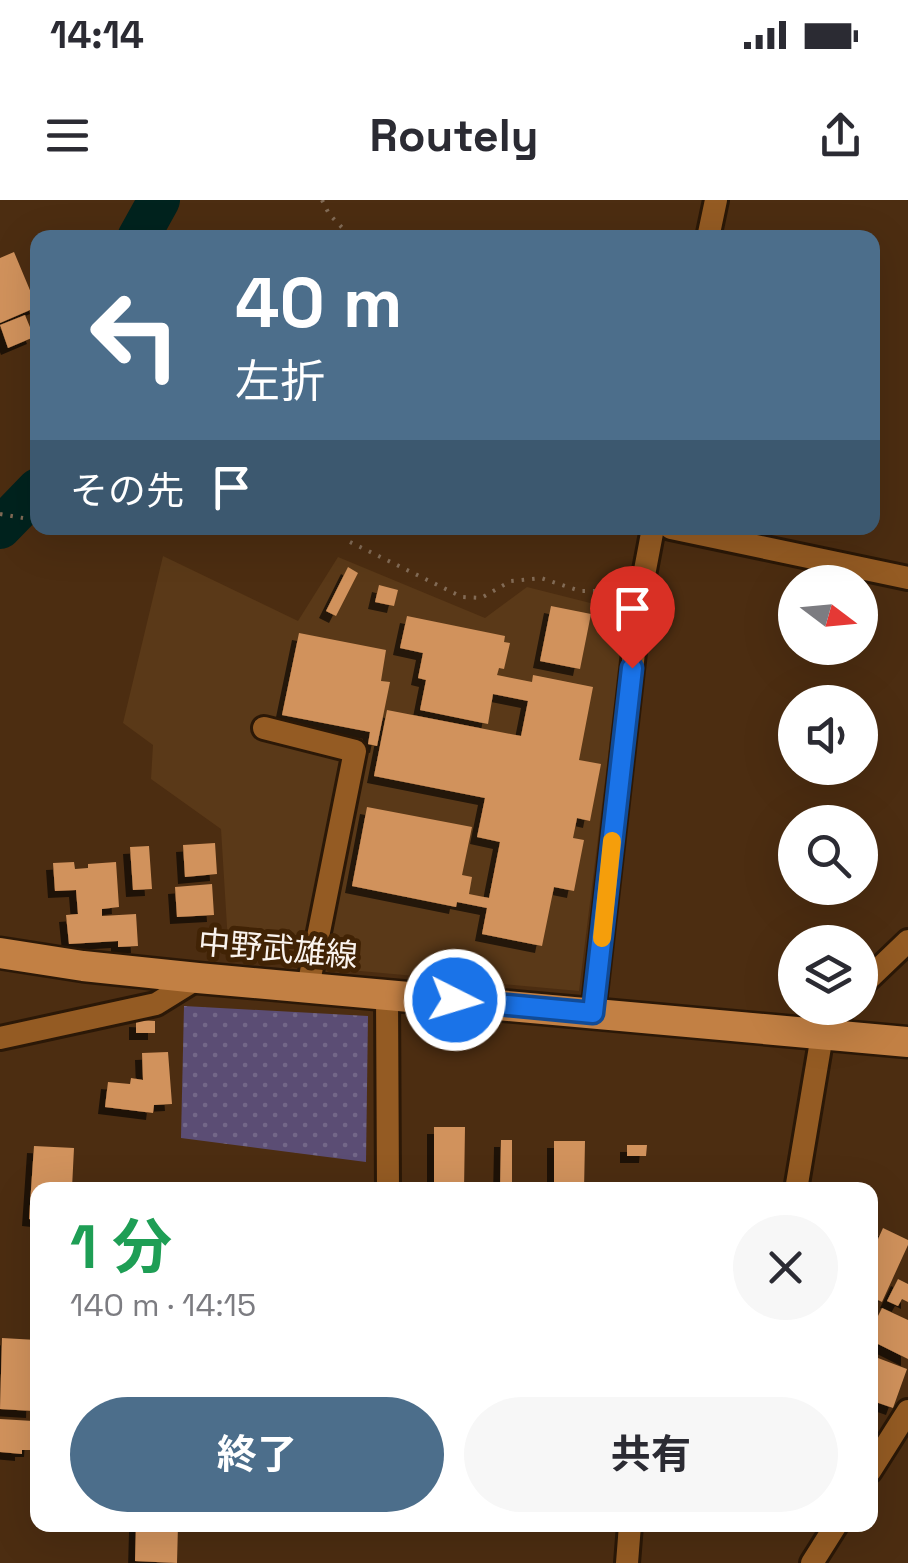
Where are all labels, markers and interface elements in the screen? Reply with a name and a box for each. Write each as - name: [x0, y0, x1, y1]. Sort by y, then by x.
- text: 14:14: [50, 11, 144, 59]
- text: Routely: [369, 107, 539, 164]
- icon: menu: [40, 108, 95, 163]
- icon: share: [813, 108, 868, 163]
- text: 40 m: [235, 258, 402, 347]
- icon: left: [70, 270, 200, 400]
- text: 左折: [235, 353, 325, 410]
- icon: arrive: [204, 460, 259, 515]
- text: その先: [70, 467, 184, 515]
- north arrow: [778, 565, 878, 665]
- map controls: [778, 565, 878, 1025]
- pin: [590, 566, 675, 669]
- icon: arrive: [605, 581, 660, 636]
- button: sound: [778, 685, 878, 785]
- button: search: [778, 805, 878, 905]
- street label: 中野武雄線: [197, 922, 359, 976]
- button: layers: [778, 925, 878, 1025]
- position arrow: [403, 948, 507, 1052]
- text: 1 分: [70, 1209, 172, 1286]
- button: close: [733, 1215, 838, 1320]
- text: 140 m · 14:15: [70, 1285, 256, 1325]
- button: 終了: [70, 1397, 444, 1512]
- button: 共有: [464, 1397, 838, 1512]

